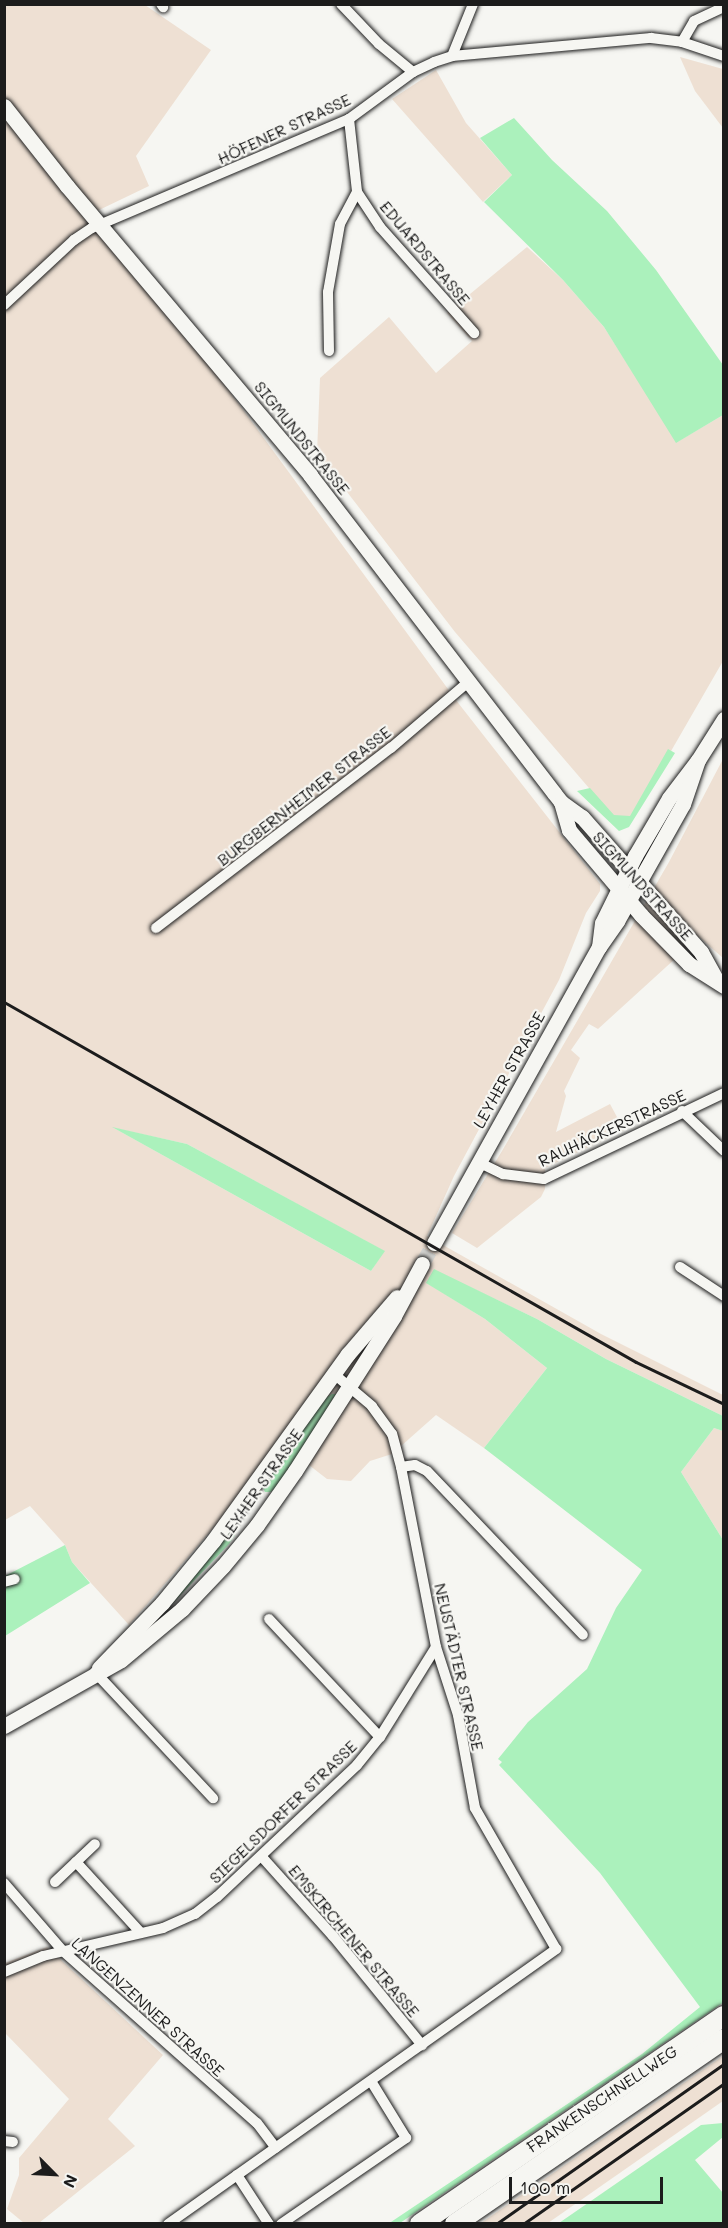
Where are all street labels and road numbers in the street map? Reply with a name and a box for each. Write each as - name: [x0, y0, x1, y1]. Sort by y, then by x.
- street label: HÖFENER STRASSE: [214, 90, 354, 168]
- street label: EDUARDSTRASSE: [376, 197, 474, 309]
- street label: SIGMUNDSTRASSE: [250, 377, 354, 499]
- street label: BURGBERNHEIMER STRASSE: [213, 722, 395, 870]
- street label: SIGMUNDSTRASSE: [589, 827, 697, 945]
- street label: LEYHER STRASSE: [469, 1008, 549, 1132]
- street label: RAUHÄCKERSTRASSE: [535, 1085, 689, 1171]
- street label: LEYHER STRASSE: [216, 1425, 306, 1543]
- street label: NEUSTÄDTER STRASSE: [430, 1581, 488, 1753]
- street label: SIEGELSDORFER STRASSE: [205, 1737, 361, 1887]
- street label: EMSKIRCHENER STRASSE: [285, 1861, 423, 2021]
- street label: LANGENZENNER STRASSE: [68, 1933, 228, 2081]
- street label: FRANKENSCHNELLWEG: [523, 2041, 681, 2157]

